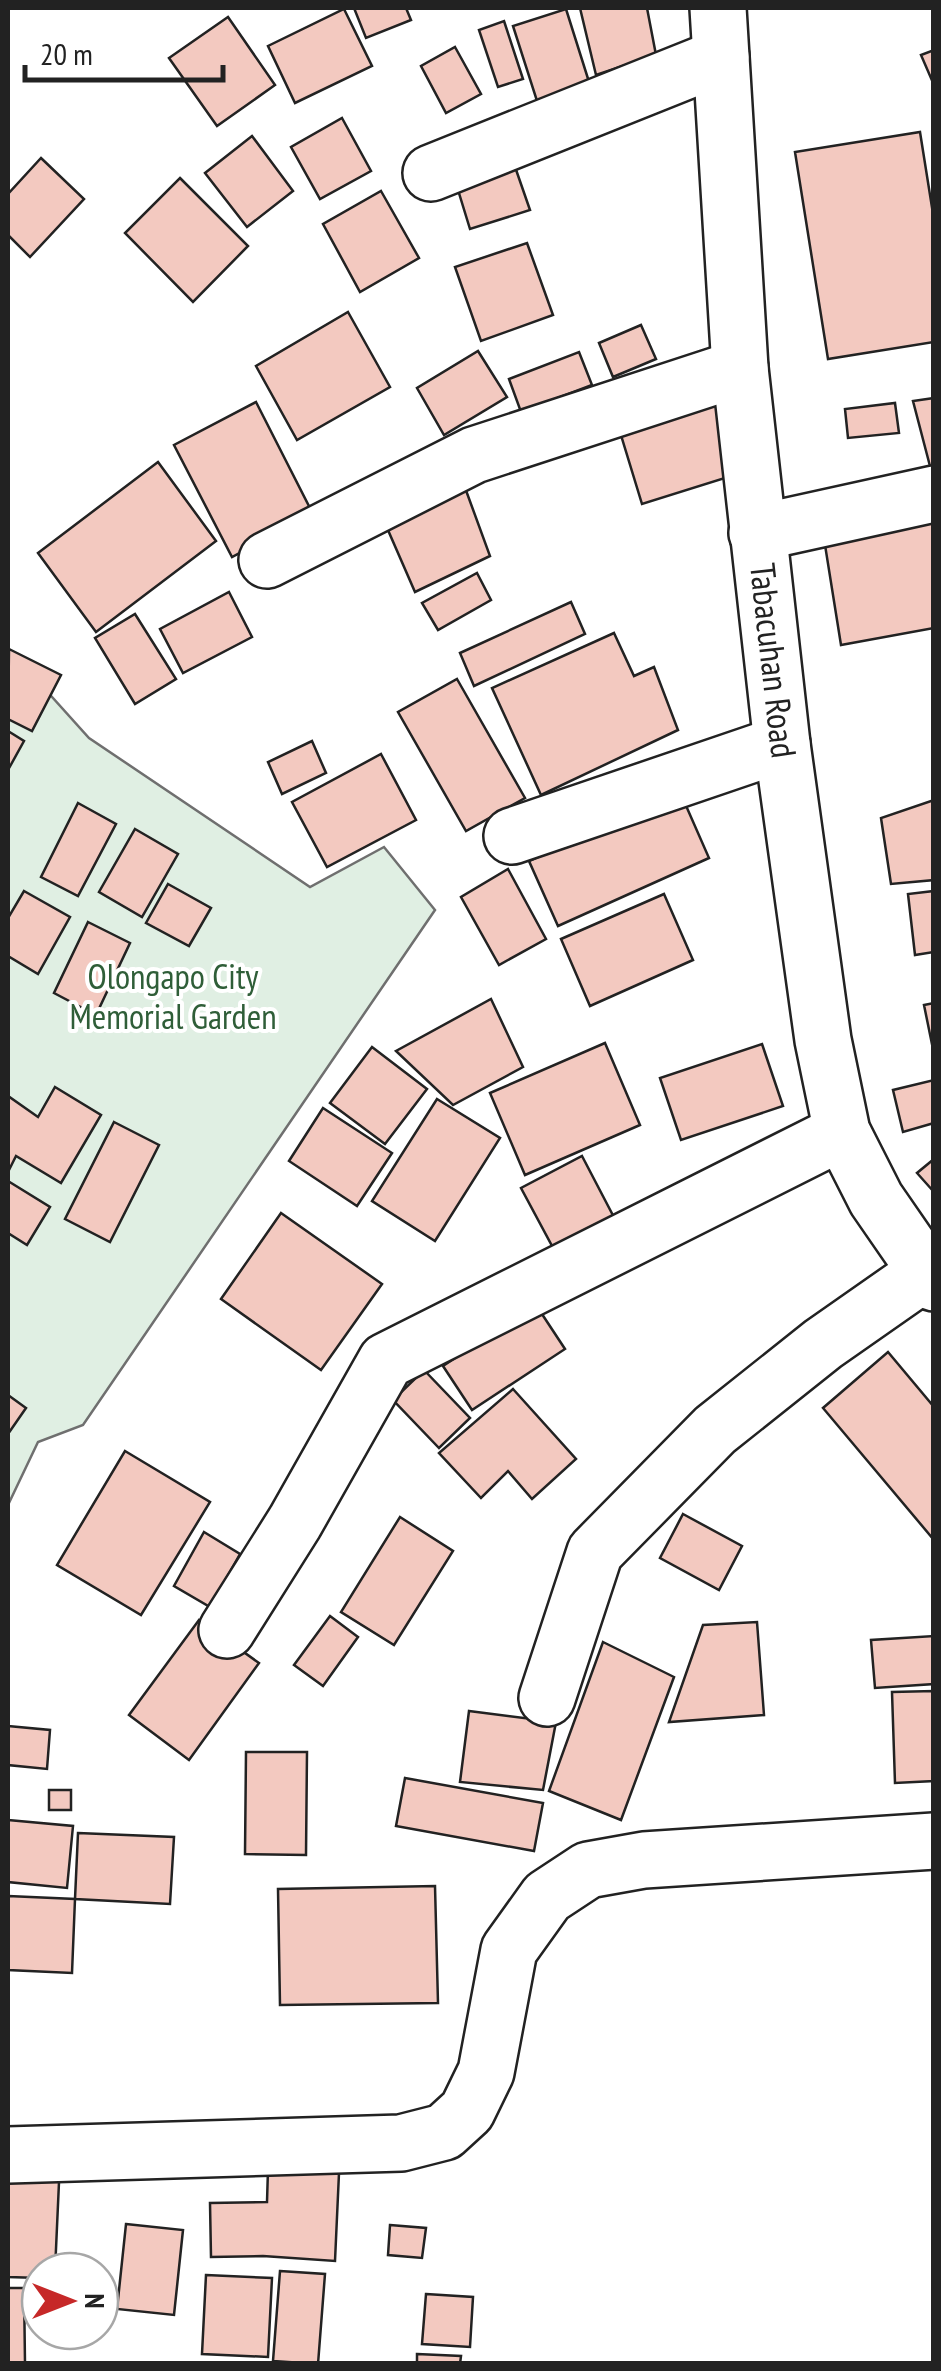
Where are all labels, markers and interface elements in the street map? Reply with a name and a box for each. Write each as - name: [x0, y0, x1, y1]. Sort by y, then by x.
- scale bar: [25, 20, 222, 82]
- text: 20 m: [40, 34, 93, 73]
- street label: Tabacuhan Road: [740, 561, 808, 761]
- park label: Olongapo City Memorial Garden: [69, 953, 277, 1039]
- north arrow: [20, 2251, 120, 2351]
- text: N: [77, 2293, 114, 2309]

